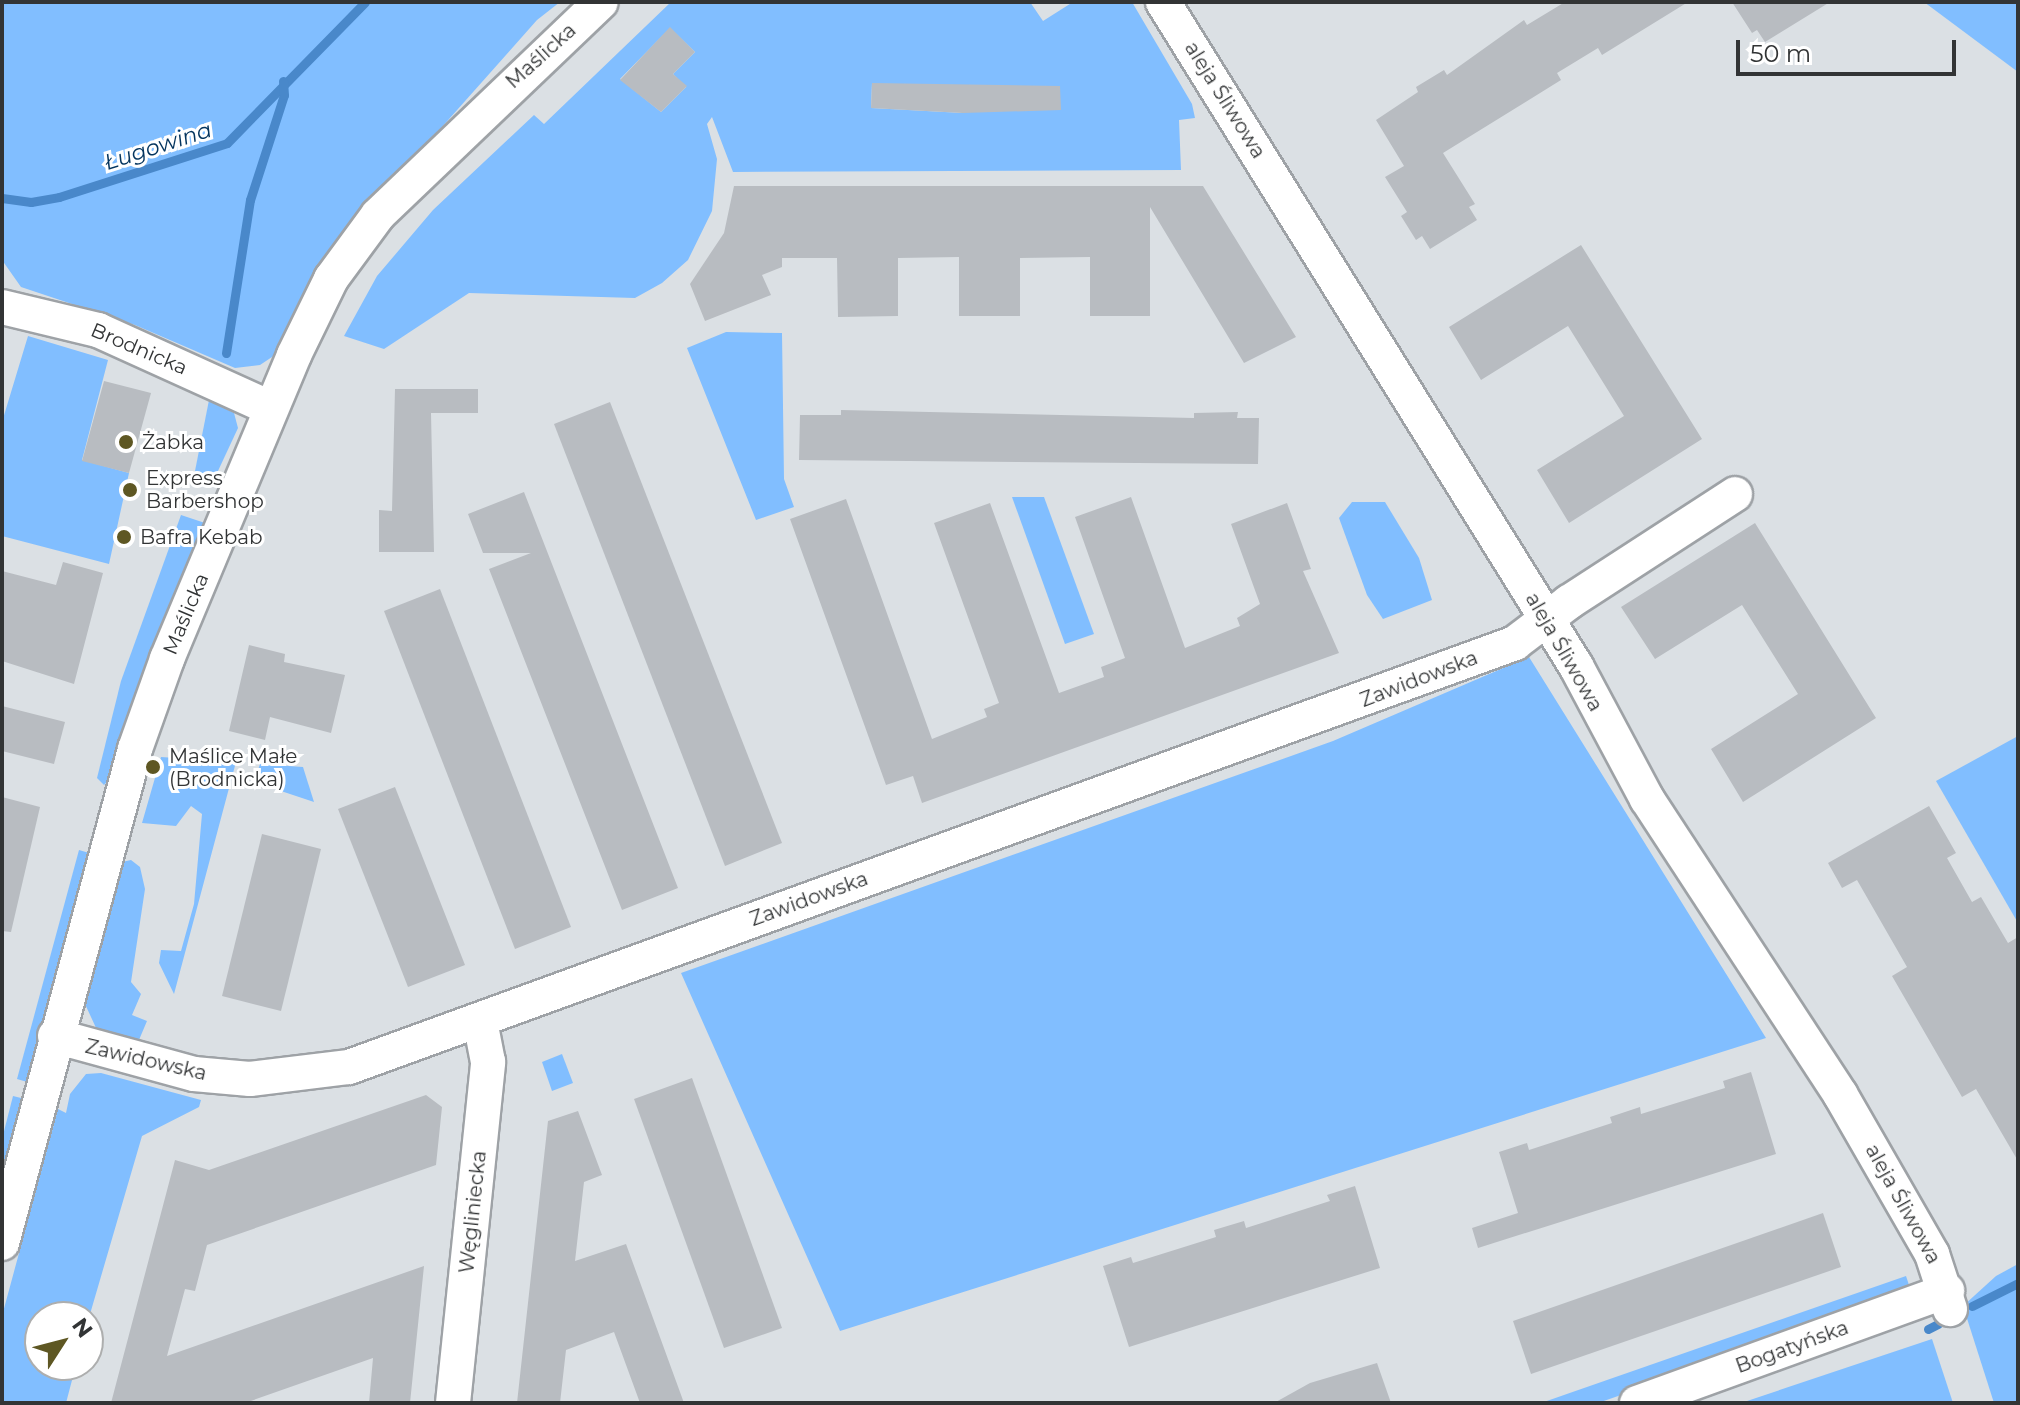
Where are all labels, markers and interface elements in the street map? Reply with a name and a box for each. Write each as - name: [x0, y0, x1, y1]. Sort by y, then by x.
- street label: Maślicka: [501, 18, 581, 94]
- scale bar: [1740, 24, 1960, 74]
- street label: aleja Śliwowa: [1180, 37, 1270, 163]
- text: 50 m: [1750, 39, 1811, 68]
- water label: Ługowina: [101, 116, 215, 176]
- street label: Brodnicka: [87, 318, 191, 380]
- place label: Żabka: [142, 430, 204, 454]
- marker: Żabka: [117, 433, 135, 451]
- place label: Express Barbershop: [146, 466, 264, 513]
- marker: Express Barbershop: [121, 481, 139, 499]
- place label: Bafra Kebab: [140, 525, 263, 549]
- marker: Bafra Kebab: [115, 528, 133, 546]
- street label: Maślicka: [158, 570, 214, 658]
- street label: aleja Śliwowa: [1520, 588, 1608, 716]
- street label: Zawidowska: [1357, 646, 1481, 712]
- place label: Maślice Małe (Brodnicka): [169, 744, 297, 791]
- marker: Maślice Małe (Brodnicka): [144, 758, 162, 776]
- street label: Zawidowska: [747, 866, 871, 932]
- street label: Zawidowska: [83, 1034, 209, 1086]
- street label: aleja Śliwowa: [1860, 1140, 1946, 1268]
- street label: Węgliniecka: [455, 1149, 491, 1275]
- north arrow: [24, 1301, 104, 1381]
- text: N: [66, 1313, 98, 1343]
- street label: Bogatyńska: [1732, 1316, 1852, 1378]

